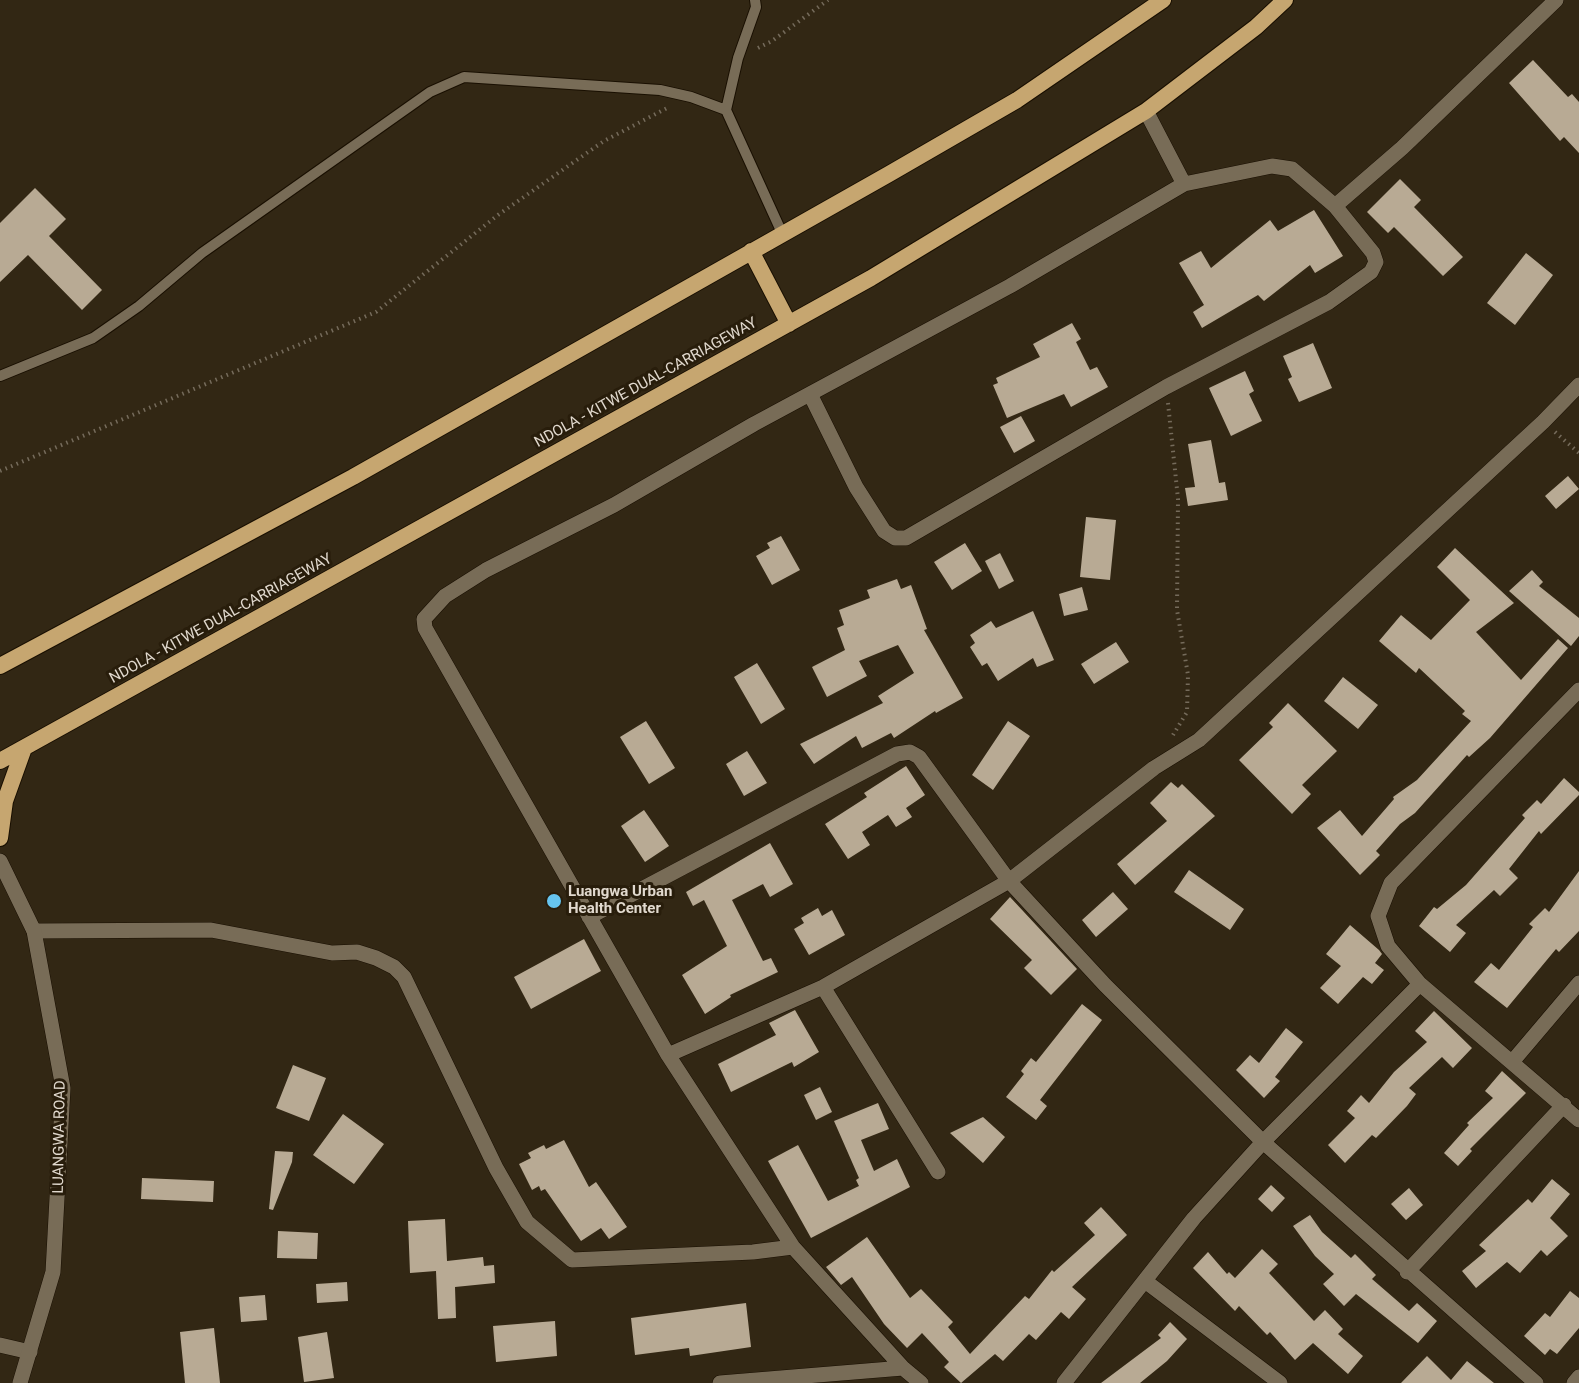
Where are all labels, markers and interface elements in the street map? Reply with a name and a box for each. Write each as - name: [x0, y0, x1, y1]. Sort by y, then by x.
- street label: NDOLA - KITWE DUAL-CARRIAGEWAY: [532, 314, 760, 452]
- street label: NDOLA - KITWE DUAL-CARRIAGEWAY: [107, 550, 335, 688]
- place label: Luangwa Urban Health Center: [568, 883, 672, 918]
- marker: Luangwa Urban Health Center: [545, 892, 563, 910]
- street label: LUANGWA ROAD: [50, 1080, 70, 1194]

